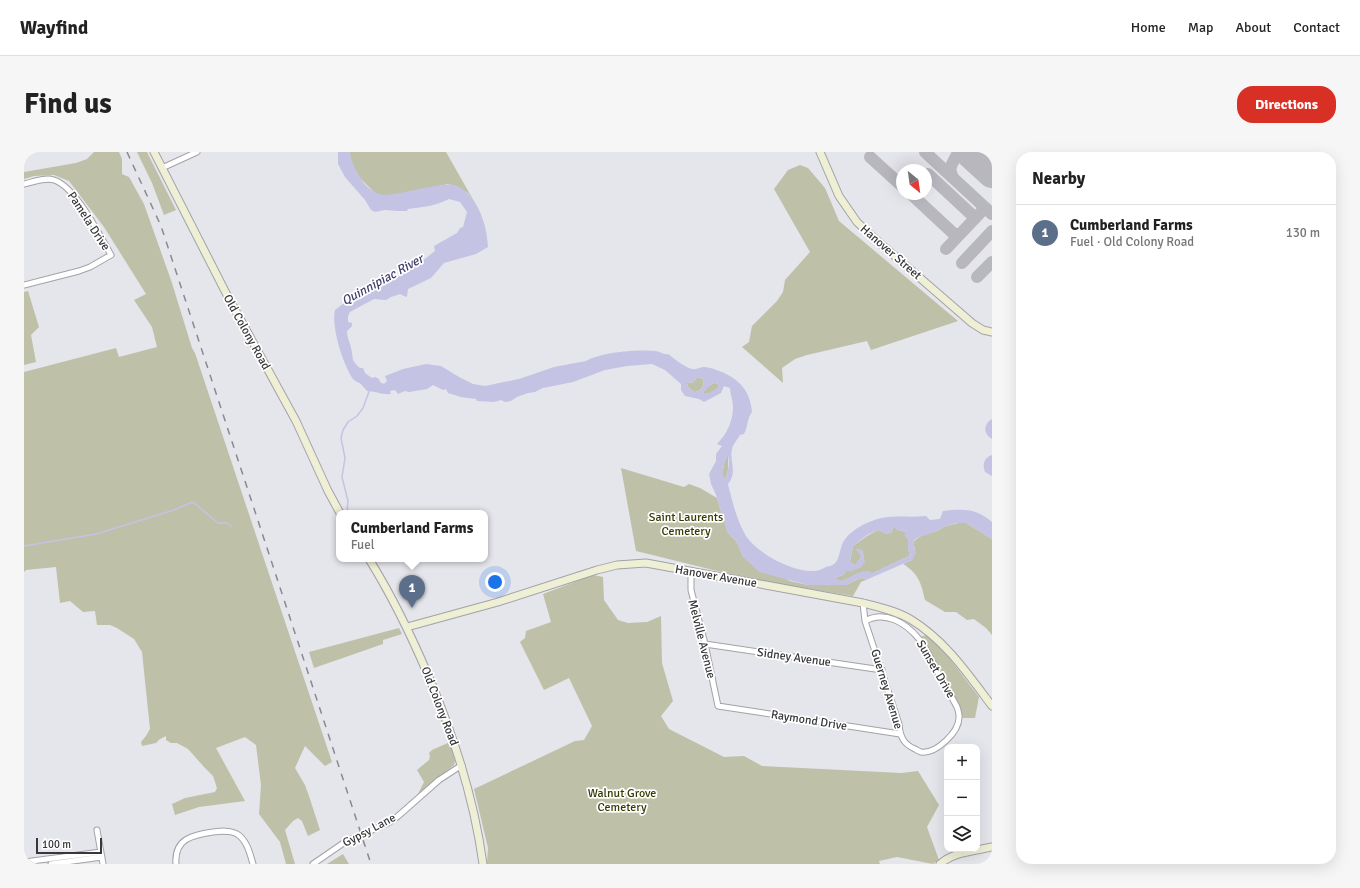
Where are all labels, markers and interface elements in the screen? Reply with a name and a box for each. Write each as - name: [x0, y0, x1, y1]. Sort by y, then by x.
- text: Wayfind: [20, 16, 88, 40]
- text: Home: [1131, 19, 1166, 36]
- text: Map: [1188, 19, 1213, 36]
- text: About: [1235, 19, 1271, 36]
- text: Contact: [1293, 19, 1340, 36]
- button: Directions: [1237, 86, 1336, 123]
- text: Find us: [24, 87, 112, 121]
- north arrow: [896, 164, 932, 200]
- text: Nearby: [1032, 168, 1085, 189]
- street label: Pamela Drive: [64, 189, 113, 254]
- text: Cumberland Farms: [1070, 216, 1193, 234]
- street label: Hanover Street: [857, 222, 924, 283]
- text: 1: [1041, 225, 1049, 241]
- text: 130 m: [1286, 225, 1320, 241]
- text: Fuel · Old Colony Road: [1070, 234, 1194, 250]
- water label: Quinnipiac River: [339, 250, 428, 309]
- street label: Old Colony Road: [220, 292, 273, 372]
- popup: [336, 510, 488, 562]
- park label: Saint Laurents Cemetery: [649, 510, 723, 539]
- text: Cumberland Farms: [351, 519, 473, 537]
- text: Fuel: [351, 537, 374, 553]
- street label: Hanover Avenue: [674, 562, 758, 591]
- your location: [485, 572, 505, 592]
- pin: 1: [399, 575, 425, 608]
- street label: Melville Avenue: [684, 598, 719, 680]
- street label: Sunset Drive: [913, 637, 958, 701]
- street label: Sidney Avenue: [756, 645, 832, 670]
- street label: Guerney Avenue: [867, 647, 906, 731]
- street label: Old Colony Road: [418, 664, 462, 748]
- street label: Raymond Drive: [770, 707, 848, 734]
- map controls: [944, 744, 980, 852]
- button: +: [944, 744, 980, 780]
- button: −: [944, 780, 980, 816]
- park label: Walnut Grove Cemetery: [588, 786, 656, 815]
- street label: Gypsy Lane: [340, 810, 398, 851]
- button: layers: [944, 816, 980, 852]
- scale bar: [36, 836, 102, 855]
- text: 100 m: [42, 838, 71, 851]

